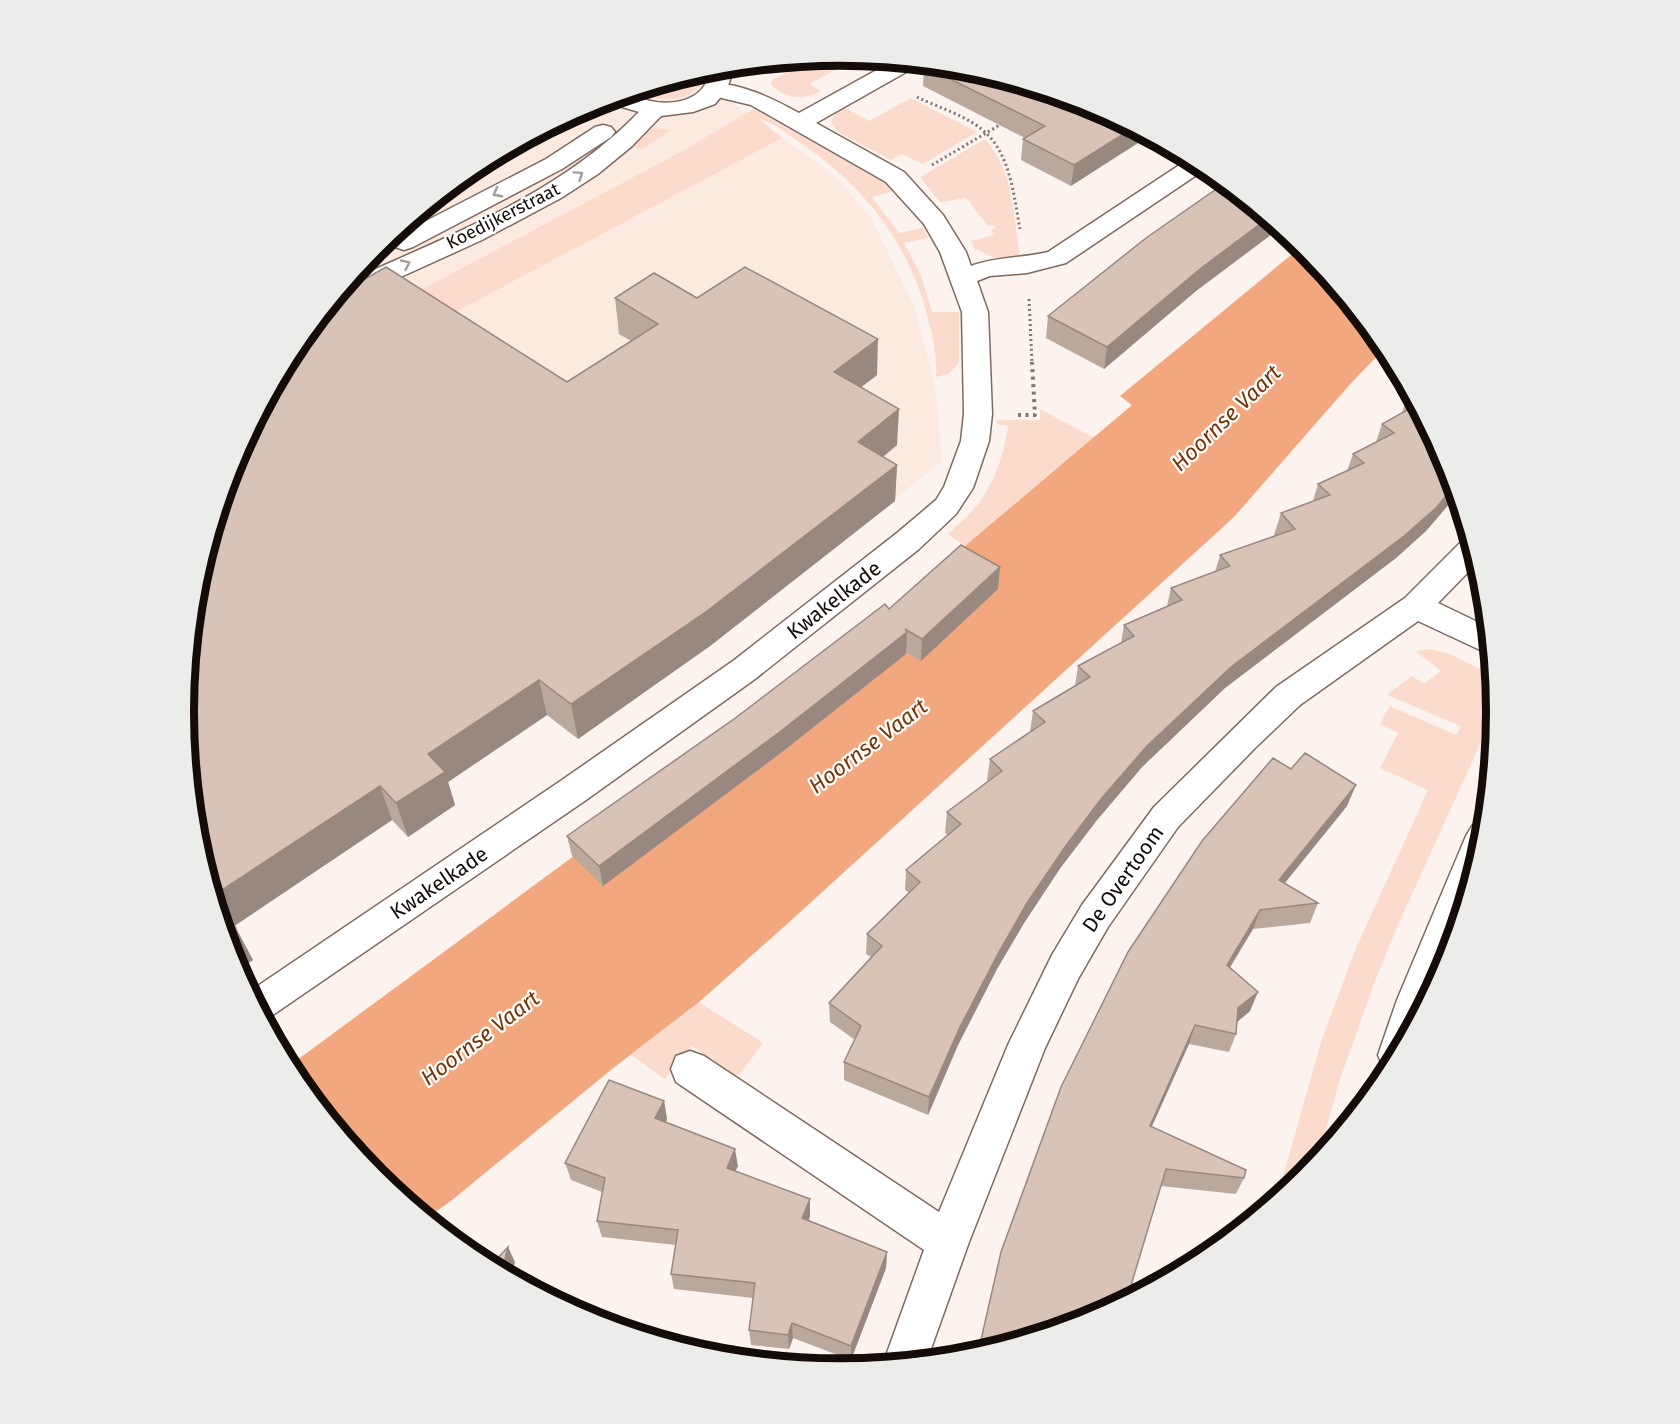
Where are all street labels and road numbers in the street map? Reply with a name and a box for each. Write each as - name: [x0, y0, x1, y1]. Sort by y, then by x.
- street label: Koedijkerstraat: [443, 178, 564, 254]
- street label: Kwakelkade: [782, 555, 886, 645]
- street label: De Overtoom: [1077, 820, 1169, 938]
- street label: Kwakelkade: [385, 841, 493, 925]

